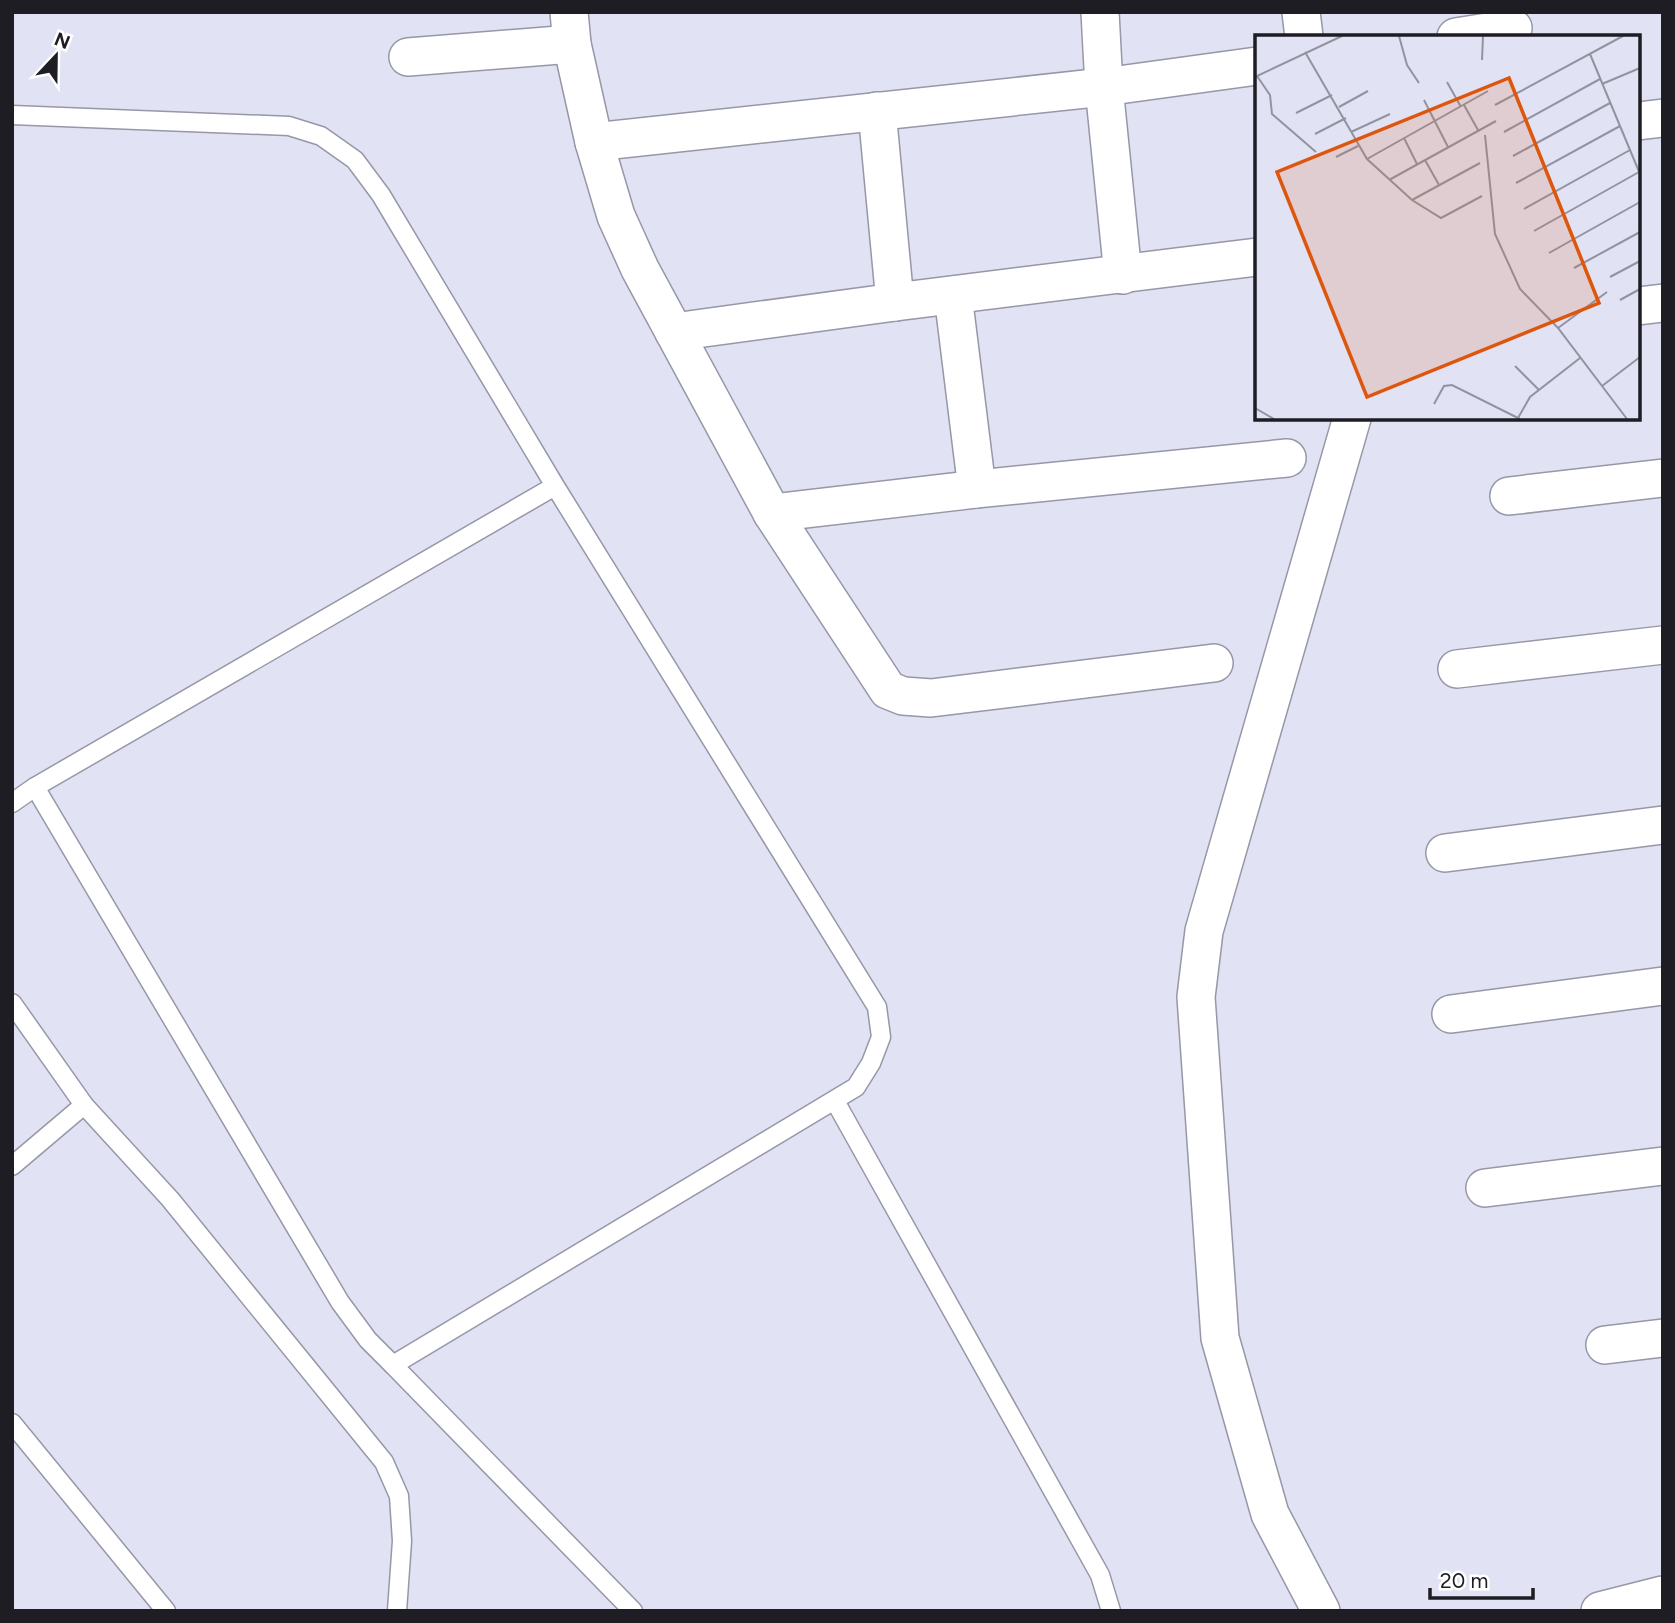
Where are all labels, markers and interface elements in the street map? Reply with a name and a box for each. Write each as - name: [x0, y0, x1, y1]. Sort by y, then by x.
- north arrow: [21, 21, 91, 91]
- text: N: [51, 27, 73, 54]
- inset map: [1255, 35, 1640, 420]
- scale bar: [1430, 1556, 1533, 1600]
- text: 20 m: [1440, 1568, 1488, 1593]

